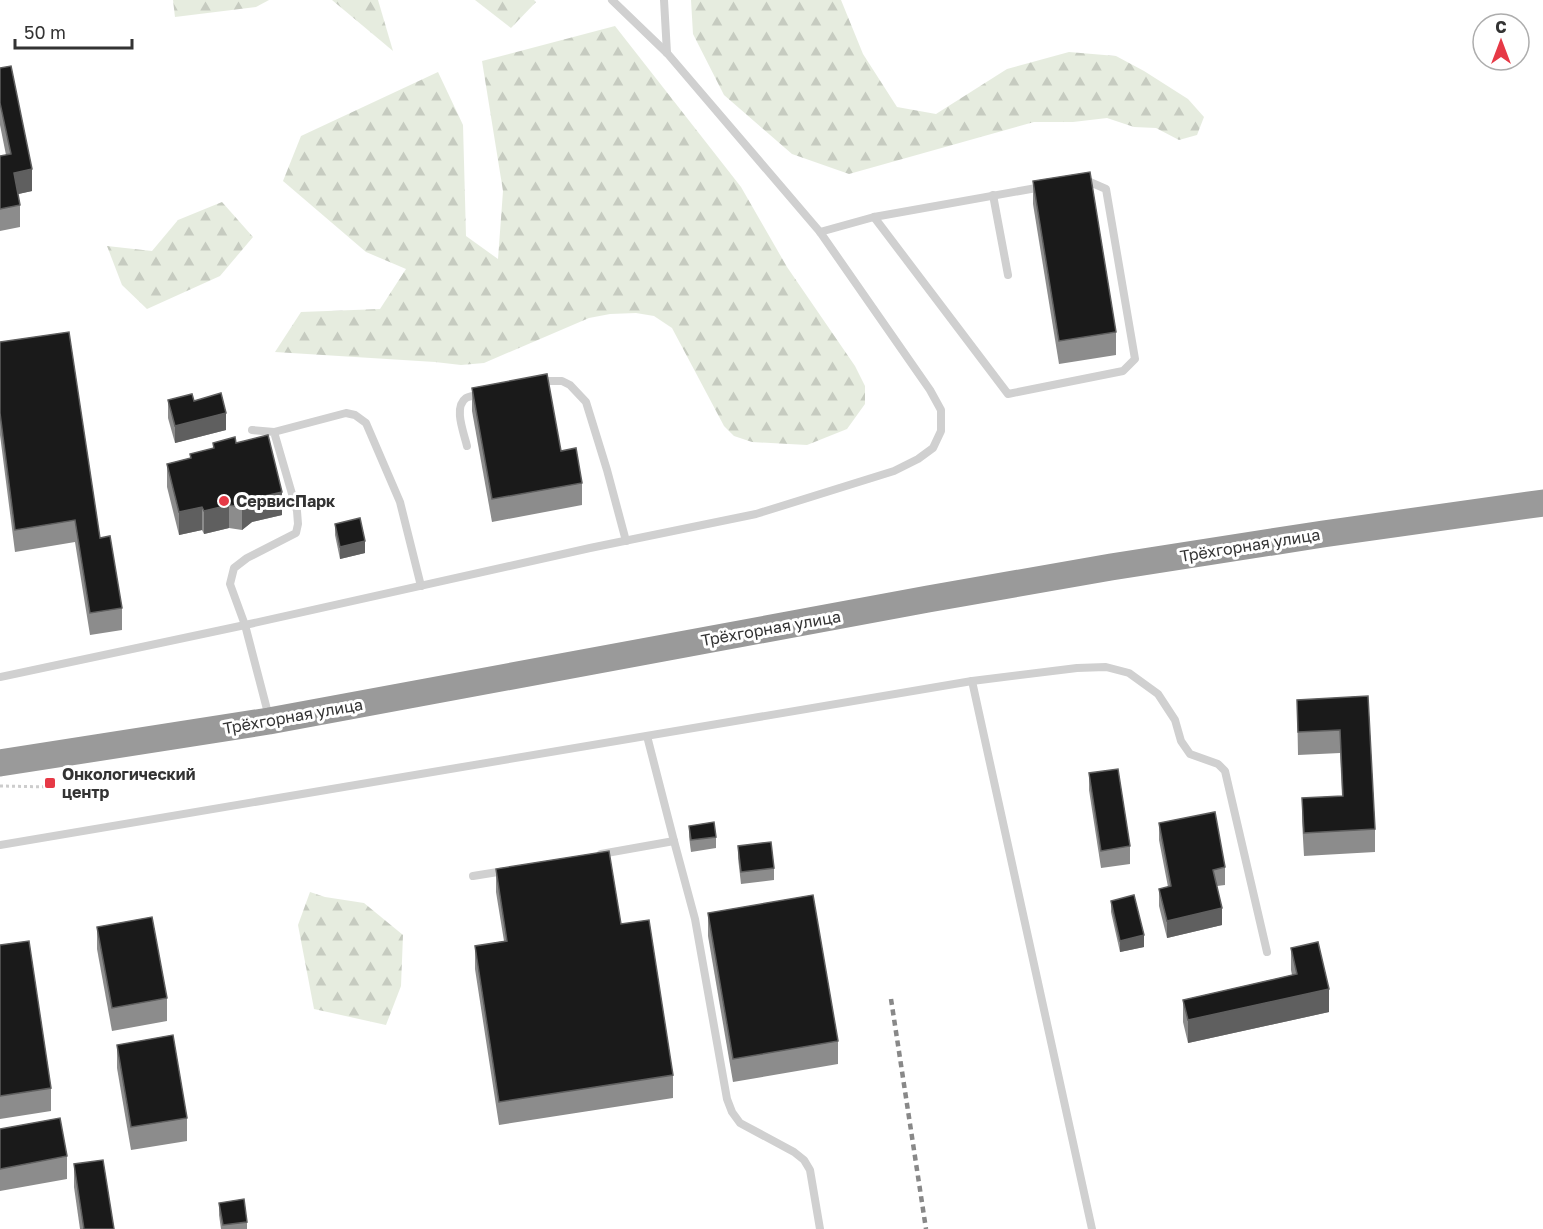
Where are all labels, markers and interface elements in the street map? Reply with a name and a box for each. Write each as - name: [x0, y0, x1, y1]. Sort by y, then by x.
- scale bar: [15, 12, 132, 50]
- north arrow: [1471, 12, 1531, 72]
- text: С: [1495, 17, 1507, 37]
- text: 50 m: [24, 21, 66, 43]
- place label: СервисПарк: [236, 491, 336, 511]
- marker: СервисПарк: [217, 494, 231, 508]
- street label: Трёхгорная улица: [1179, 524, 1321, 566]
- street label: Трёхгорная улица: [700, 606, 842, 650]
- street label: Трёхгорная улица: [222, 694, 364, 738]
- place label: Онкологический центр: [62, 764, 195, 802]
- marker: Онкологический центр: [43, 776, 57, 790]

